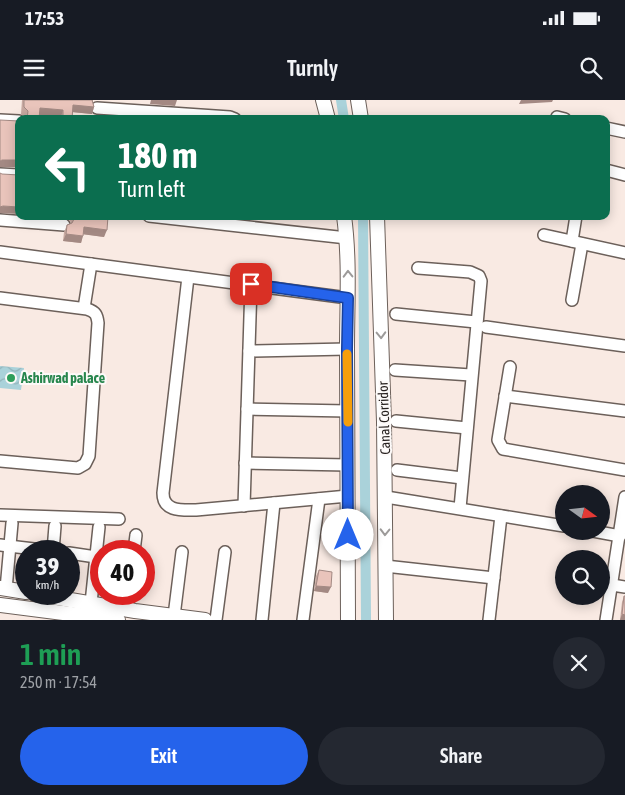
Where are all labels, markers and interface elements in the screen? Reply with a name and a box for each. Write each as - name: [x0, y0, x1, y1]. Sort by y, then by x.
- text: 17:53: [25, 7, 64, 29]
- icon: menu: [20, 54, 48, 82]
- icon: search: [577, 54, 605, 82]
- text: Turnly: [287, 55, 338, 81]
- icon: left: [35, 135, 100, 200]
- text: 180 m: [118, 135, 197, 175]
- text: Turn left: [118, 176, 185, 202]
- pin: [230, 263, 272, 305]
- icon: arrive: [237, 270, 265, 298]
- one-way arrow: [342, 270, 353, 278]
- one-way arrow: [376, 331, 387, 339]
- place label: Ashirwad palace: [20, 370, 105, 386]
- marker: Ashirwad palace: [5, 372, 17, 384]
- street label: Canal Corridor: [375, 380, 393, 455]
- north arrow: [555, 485, 610, 540]
- map controls: [555, 485, 610, 605]
- position arrow: [321, 508, 373, 560]
- one-way arrow: [380, 529, 391, 537]
- speed limit sign: 40: [90, 540, 155, 605]
- button: search: [555, 550, 610, 605]
- text: 39: [36, 552, 59, 580]
- text: km/h: [36, 578, 59, 592]
- text: 1 min: [20, 637, 81, 671]
- button: close: [553, 637, 605, 689]
- text: 250 m · 17:54: [20, 673, 97, 691]
- button: Exit: [20, 727, 308, 785]
- button: Share: [318, 727, 605, 785]

